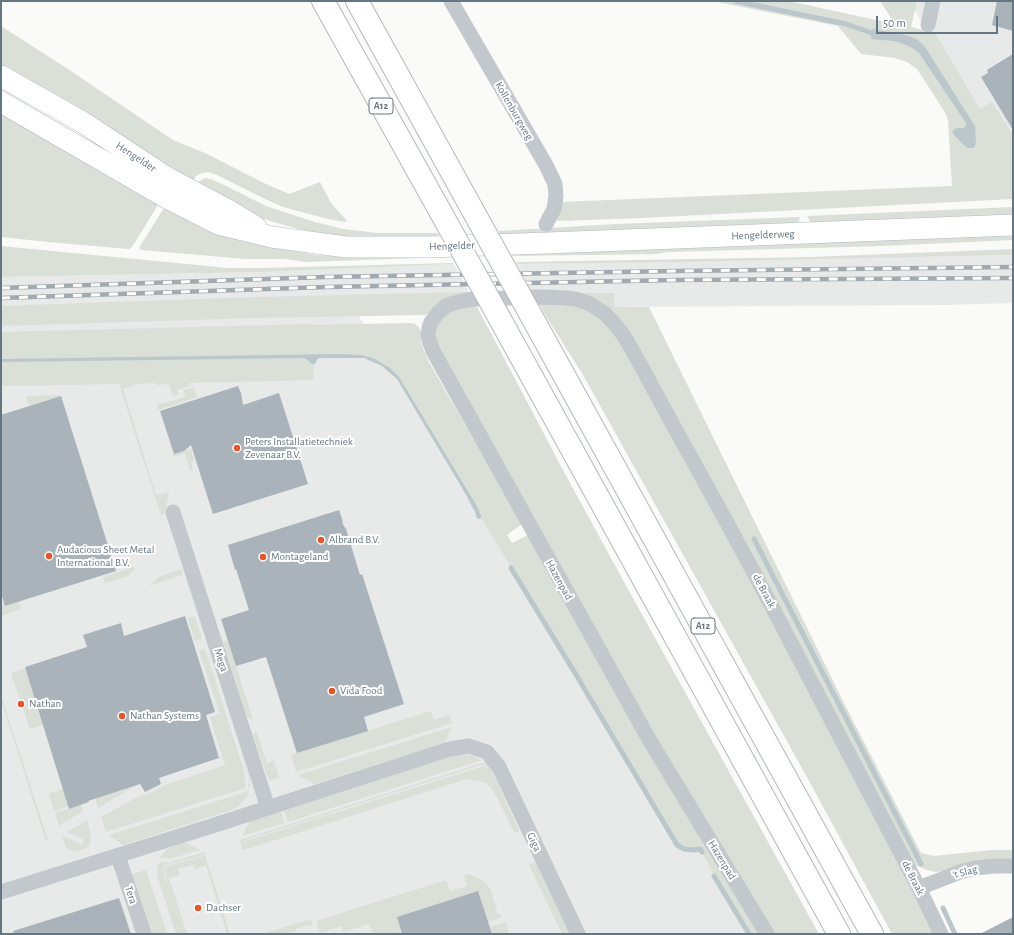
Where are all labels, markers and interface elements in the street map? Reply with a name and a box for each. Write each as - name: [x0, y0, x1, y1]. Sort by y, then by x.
- scale bar: [878, 8, 1000, 34]
- text: 50 m: [883, 17, 906, 29]
- street label: Kollenburgweg: [492, 80, 536, 142]
- road number: A12: [369, 98, 393, 114]
- street label: Hengelder: [113, 139, 159, 175]
- street label: Hengelderweg: [731, 227, 795, 243]
- street label: Hengelder: [429, 239, 475, 253]
- place label: Peters Installatietechniek Zevenaar B.V.: [245, 435, 353, 461]
- marker: Peters Installatietechniek Zevenaar B.V.: [232, 443, 242, 453]
- place label: Albrand B.V.: [329, 533, 380, 547]
- marker: Albrand B.V.: [316, 535, 326, 545]
- place label: Audacious Sheet Metal International B.V.: [57, 543, 154, 569]
- place label: Montageland: [271, 550, 329, 564]
- marker: Audacious Sheet Metal International B.V.: [44, 551, 54, 561]
- marker: Montageland: [258, 552, 268, 562]
- street label: Hazenpad: [543, 558, 575, 602]
- street label: de Braak: [749, 572, 779, 610]
- road number: A12: [691, 618, 715, 634]
- street label: Mega: [211, 647, 231, 673]
- place label: Vida Food: [340, 684, 382, 698]
- marker: Vida Food: [327, 686, 337, 696]
- place label: Nathan: [29, 697, 61, 711]
- marker: Nathan: [16, 699, 26, 709]
- place label: Nathan Systems: [130, 709, 199, 723]
- marker: Nathan Systems: [117, 711, 127, 721]
- street label: Giga: [524, 830, 544, 854]
- street label: Hazenpad: [705, 838, 739, 882]
- street label: de Braak: [899, 859, 927, 897]
- street label: 't Slag: [951, 862, 979, 882]
- street label: Tera: [122, 884, 140, 906]
- place label: Dachser: [206, 901, 241, 915]
- marker: Dachser: [193, 903, 203, 913]

